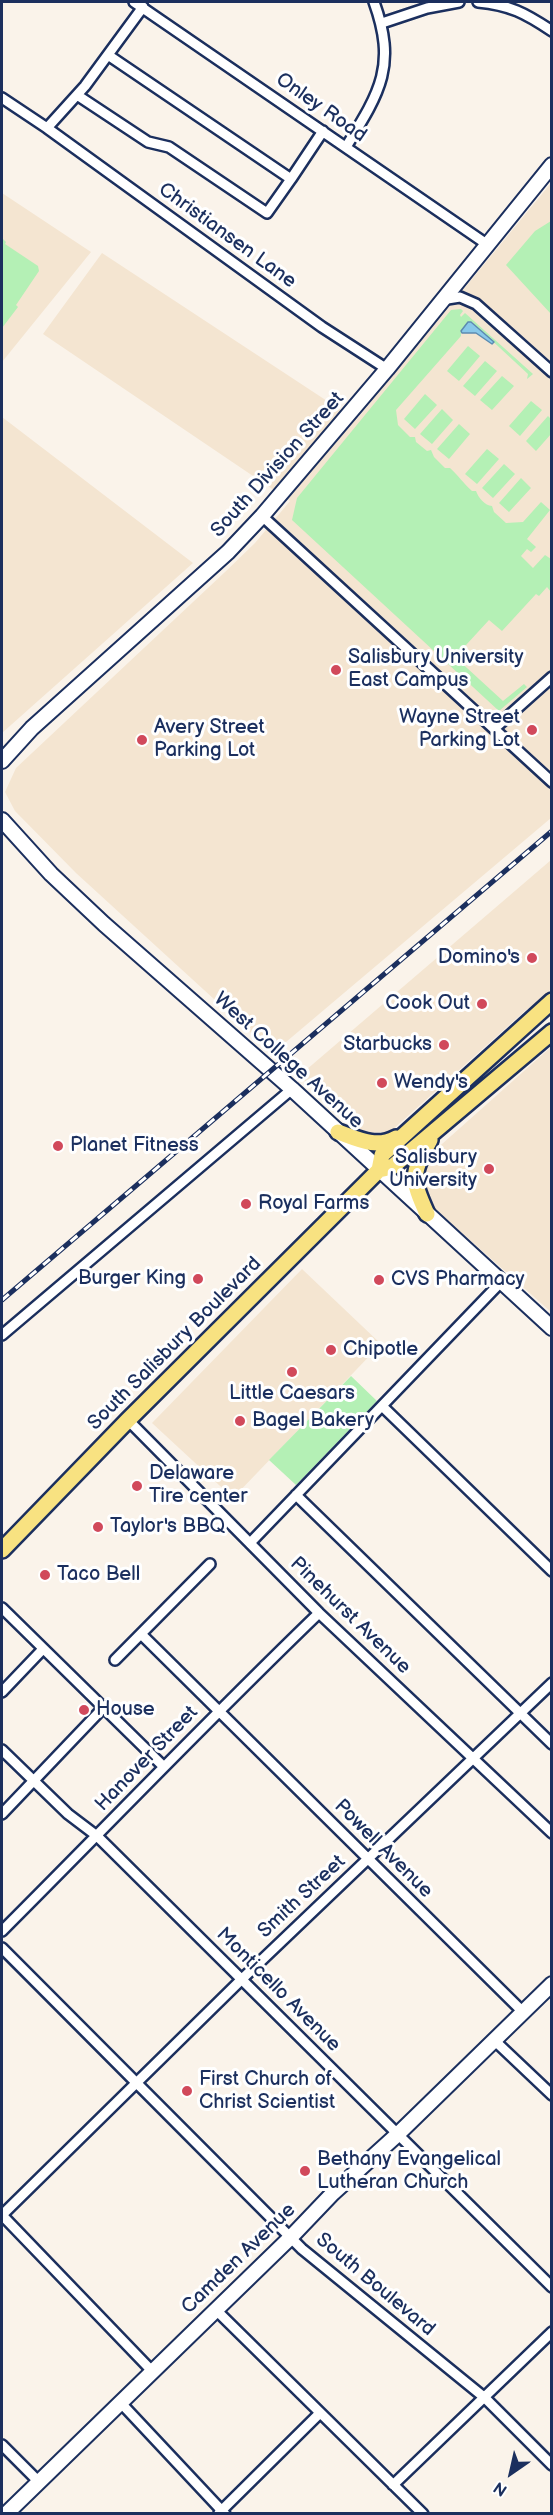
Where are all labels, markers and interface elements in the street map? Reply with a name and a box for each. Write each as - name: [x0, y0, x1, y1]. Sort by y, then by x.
- street label: Onley Road: [271, 68, 371, 148]
- street label: Christiansen Lane: [153, 178, 301, 294]
- street label: South Division Street: [206, 387, 350, 543]
- place label: Salisbury University East Campus: [348, 646, 523, 693]
- marker: Salisbury University East Campus: [329, 663, 343, 677]
- place label: Wayne Street Parking Lot: [399, 706, 520, 753]
- place label: Avery Street Parking Lot: [154, 716, 265, 763]
- marker: Wayne Street Parking Lot: [525, 723, 539, 737]
- marker: Avery Street Parking Lot: [135, 733, 149, 747]
- place label: Domino's: [438, 946, 520, 970]
- marker: Domino's: [525, 951, 539, 965]
- street label: West College Avenue: [208, 988, 368, 1134]
- place label: Cook Out: [385, 992, 470, 1016]
- marker: Cook Out: [475, 997, 489, 1011]
- place label: Starbucks: [343, 1033, 432, 1057]
- marker: Starbucks: [437, 1038, 451, 1052]
- place label: Wendy's: [394, 1071, 468, 1095]
- marker: Wendy's: [375, 1076, 389, 1090]
- place label: Planet Fitness: [70, 1134, 199, 1158]
- marker: Planet Fitness: [51, 1139, 65, 1153]
- place label: Salisbury University: [389, 1146, 477, 1193]
- marker: Salisbury University: [482, 1162, 496, 1176]
- place label: Royal Farms: [258, 1192, 369, 1216]
- marker: Royal Farms: [239, 1197, 253, 1211]
- street label: South Salisbury Boulevard: [83, 1252, 267, 1436]
- place label: Burger King: [78, 1267, 186, 1291]
- place label: CVS Pharmacy: [391, 1268, 525, 1292]
- marker: Burger King: [191, 1272, 205, 1286]
- marker: CVS Pharmacy: [372, 1273, 386, 1287]
- place label: Chipotle: [343, 1338, 418, 1362]
- marker: Chipotle: [324, 1343, 338, 1357]
- marker: Little Caesars: [285, 1365, 299, 1379]
- place label: Little Caesars: [229, 1382, 355, 1406]
- place label: Bagel Bakery: [252, 1409, 374, 1433]
- marker: Bagel Bakery: [233, 1414, 247, 1428]
- place label: Delaware Tire center: [149, 1462, 247, 1509]
- marker: Delaware Tire center: [130, 1479, 144, 1493]
- place label: Taylor's BBQ: [110, 1515, 225, 1539]
- marker: Taylor's BBQ: [91, 1520, 105, 1534]
- street label: Pinehurst Avenue: [285, 1552, 415, 1680]
- place label: Taco Bell: [57, 1563, 140, 1587]
- marker: Taco Bell: [38, 1568, 52, 1582]
- place label: House: [96, 1698, 155, 1722]
- street label: Hanover Street: [91, 1701, 203, 1817]
- marker: House: [77, 1703, 91, 1717]
- street label: Powell Avenue: [329, 1795, 437, 1903]
- street label: Smith Street: [253, 1850, 351, 1944]
- street label: Monticello Avenue: [211, 1923, 345, 2057]
- place label: First Church of Christ Scientist: [199, 2068, 335, 2115]
- marker: First Church of Christ Scientist: [180, 2084, 194, 2098]
- place label: Bethany Evangelical Lutheran Church: [317, 2148, 501, 2195]
- marker: Bethany Evangelical Lutheran Church: [298, 2164, 312, 2178]
- street label: Camden Avenue: [177, 2199, 301, 2319]
- street label: South Boulevard: [311, 2228, 439, 2342]
- north arrow: [481, 2443, 541, 2503]
- text: N: [490, 2477, 511, 2500]

